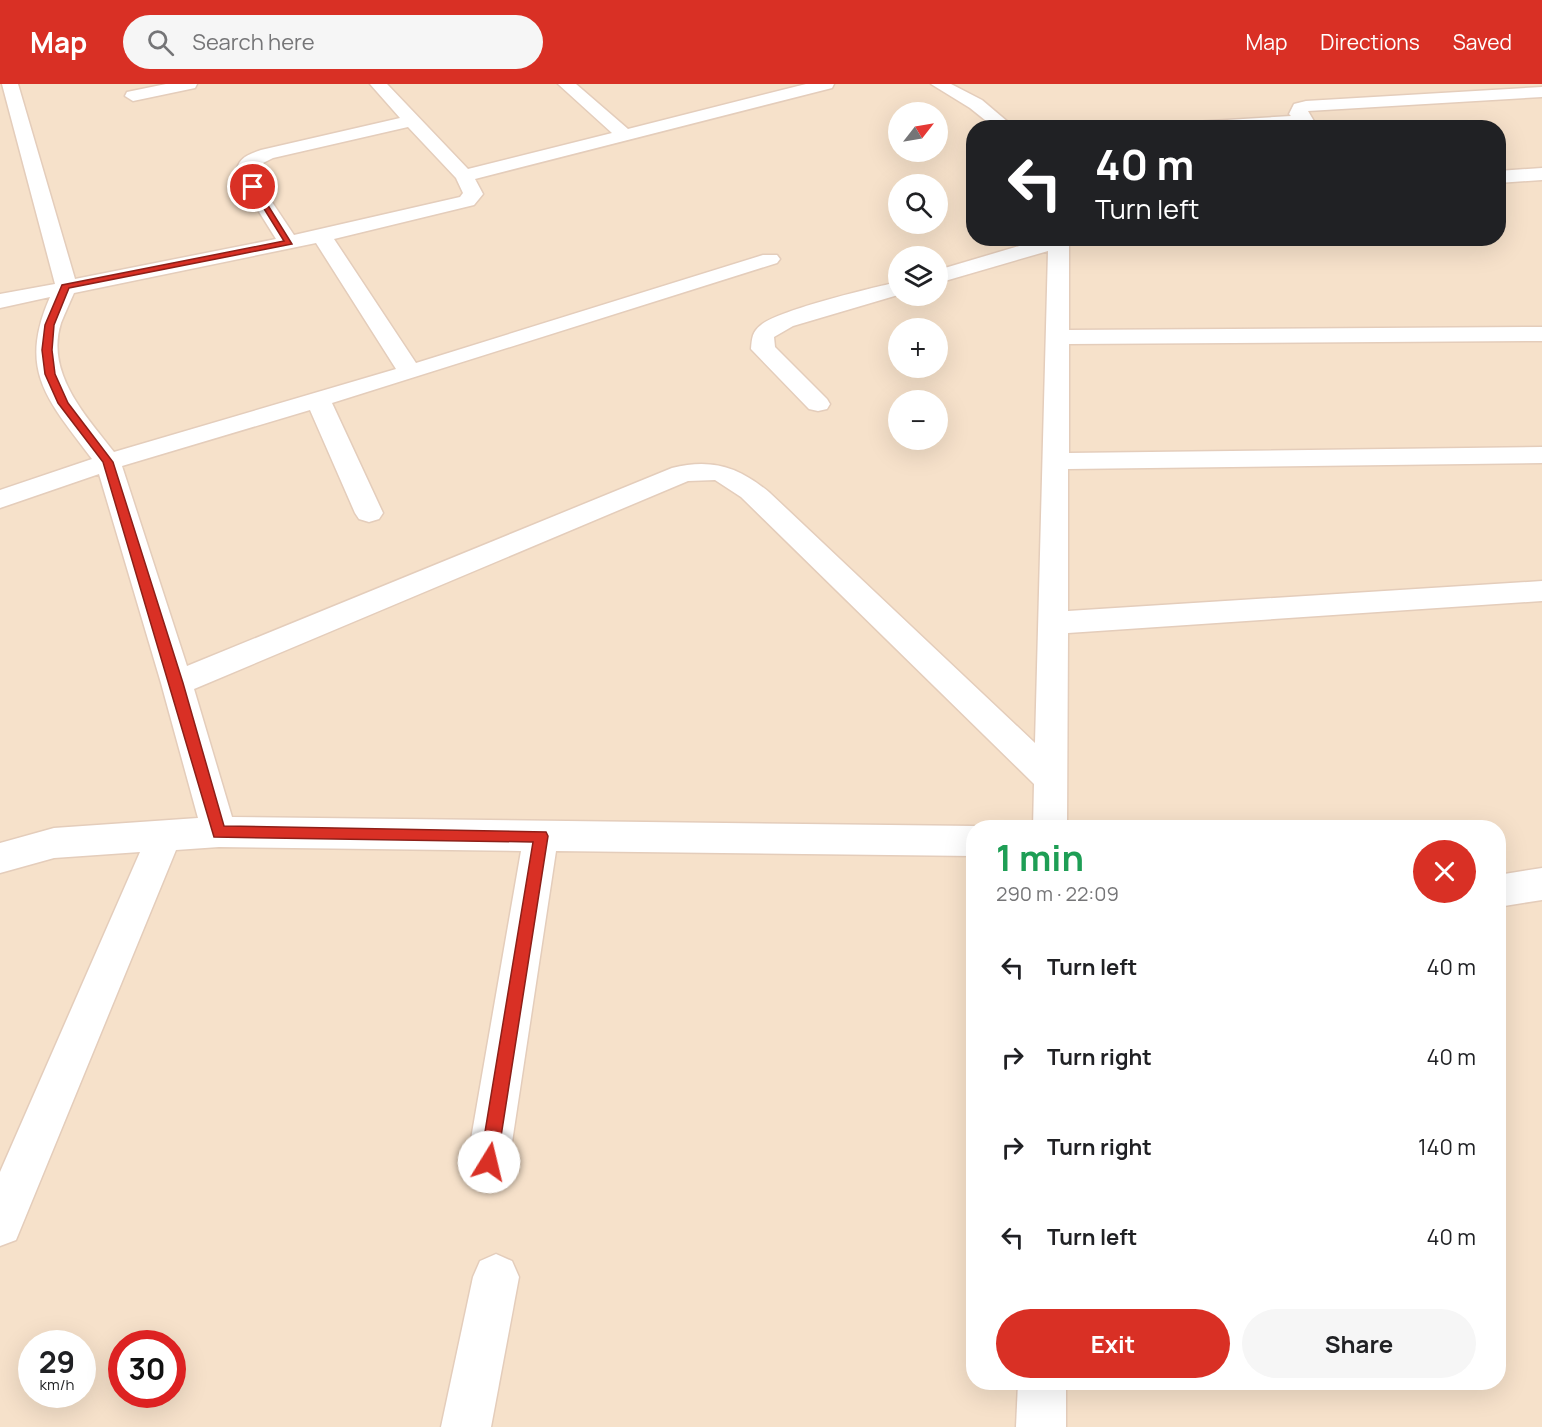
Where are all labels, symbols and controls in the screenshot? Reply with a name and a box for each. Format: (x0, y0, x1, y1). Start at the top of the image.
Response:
search box (123, 15, 543, 69)
text: Map (30, 23, 87, 61)
icon: search (144, 26, 177, 59)
text: Search here (192, 27, 315, 57)
text: Map (1246, 28, 1287, 56)
text: Directions (1320, 28, 1420, 56)
text: Saved (1453, 28, 1512, 56)
north arrow (888, 102, 948, 162)
map controls (888, 102, 948, 450)
text: 40 m (1095, 135, 1194, 193)
icon: left (996, 144, 1074, 222)
pin (227, 161, 278, 212)
icon: arrive (236, 170, 269, 203)
button: search (888, 174, 948, 234)
text: Turn left (1095, 190, 1199, 227)
button: layers (888, 246, 948, 306)
button: + (888, 318, 948, 378)
button: − (888, 390, 948, 450)
text: 1 min (996, 833, 1084, 882)
button: close (1413, 840, 1476, 903)
text: 290 m · 22:09 (996, 880, 1119, 907)
icon: left (996, 951, 1029, 984)
text: Turn left (1047, 952, 1137, 982)
text: 40 m (1427, 952, 1476, 982)
icon: right (996, 1041, 1029, 1074)
text: Turn right (1047, 1042, 1152, 1072)
text: 40 m (1427, 1042, 1476, 1072)
position arrow (457, 1130, 521, 1194)
icon: right (996, 1131, 1029, 1164)
text: Turn right (1047, 1132, 1152, 1162)
text: 140 m (1418, 1132, 1476, 1162)
icon: left (996, 1221, 1029, 1254)
text: Turn left (1047, 1222, 1137, 1252)
text: 40 m (1427, 1222, 1476, 1252)
button: Exit (996, 1309, 1230, 1378)
button: Share (1242, 1309, 1476, 1378)
speed limit sign: 30 (108, 1330, 186, 1408)
text: 29 (39, 1341, 75, 1382)
text: km/h (40, 1374, 74, 1395)

